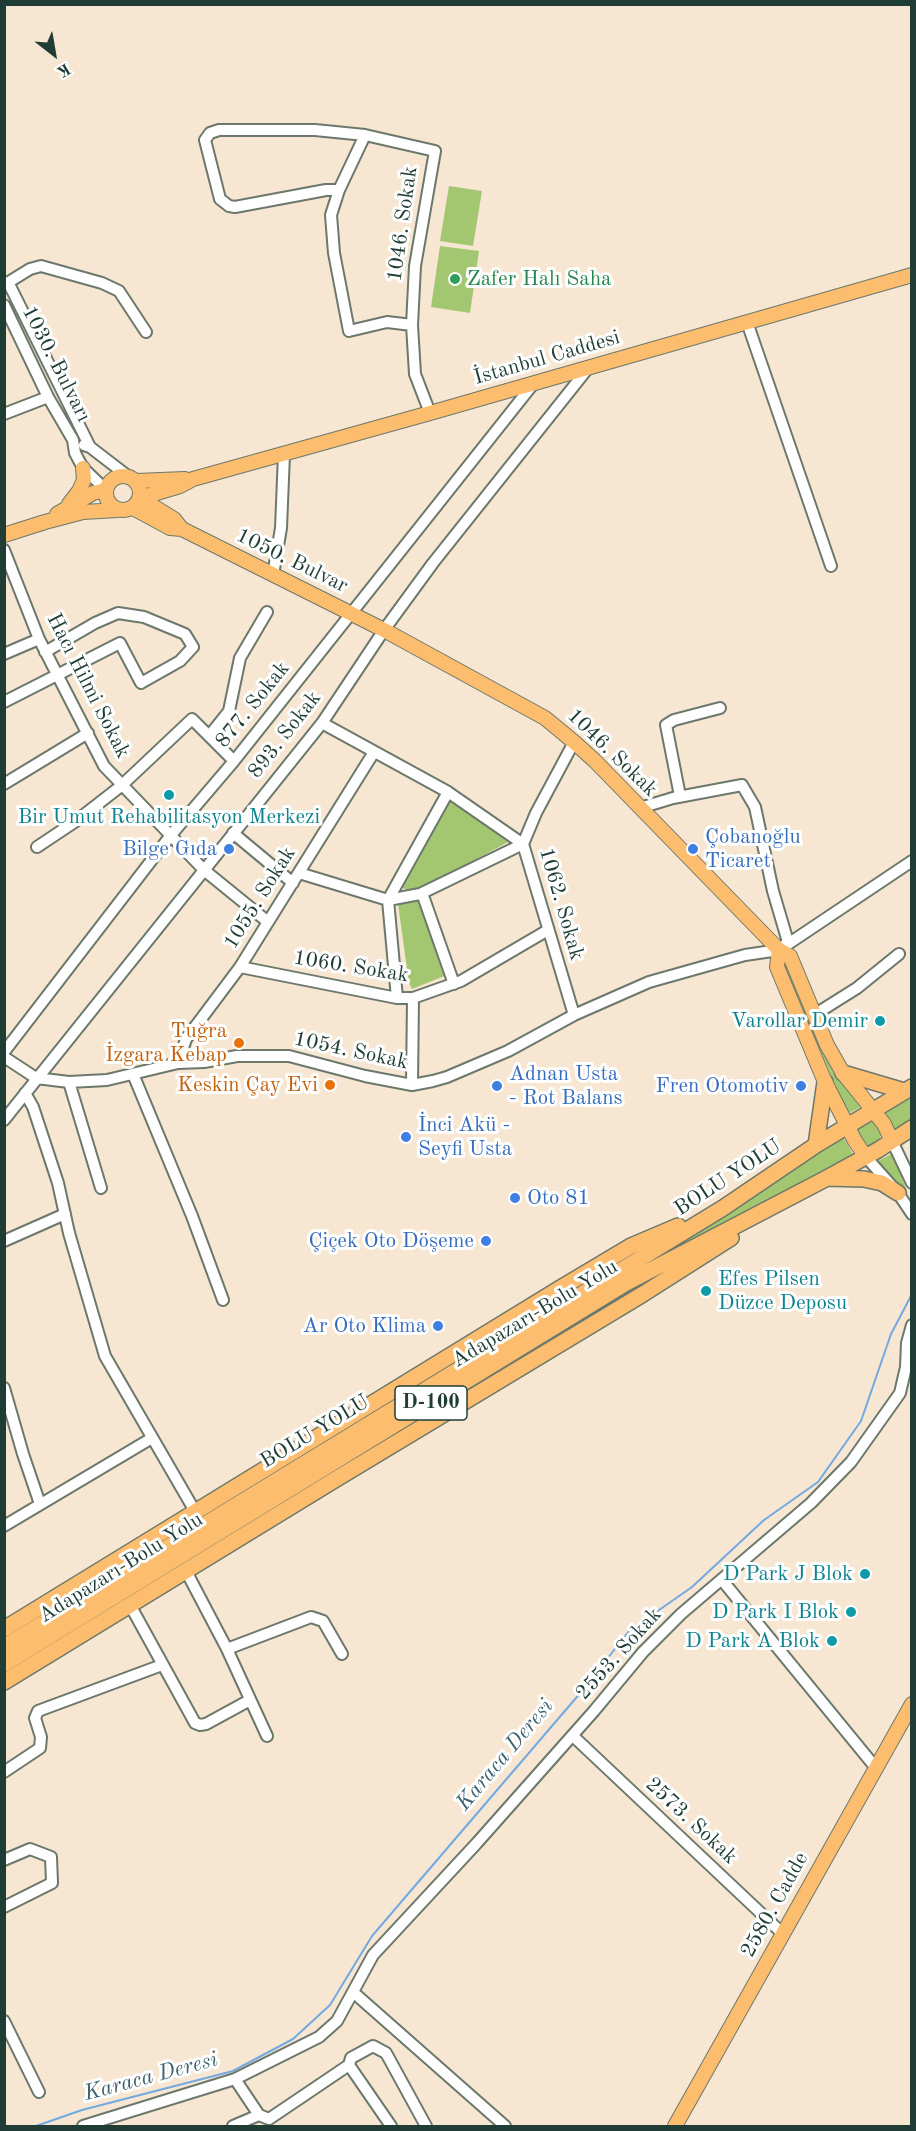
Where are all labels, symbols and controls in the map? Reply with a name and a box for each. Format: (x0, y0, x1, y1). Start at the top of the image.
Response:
north arrow (24, 24, 84, 84)
text: K (54, 59, 73, 79)
street label: 1046. Sokak (382, 165, 424, 283)
place label: Zafer Halı Saha (467, 266, 611, 292)
marker: Zafer Halı Saha (448, 272, 462, 286)
street label: 1030. Bulvarı (16, 302, 96, 426)
street label: İstanbul Caddesi (471, 325, 623, 391)
street label: 1050. Bulvar (232, 523, 352, 599)
street label: Hacı Hilmi Sokak (41, 609, 135, 763)
street label: 877. Sokak (210, 657, 296, 753)
street label: 893. Sokak (243, 686, 327, 784)
street label: 1046. Sokak (561, 704, 663, 802)
marker: Bir Umut Rehabilitasyon Merkezi (162, 788, 176, 802)
place label: Bir Umut Rehabilitasyon Merkezi (18, 804, 320, 830)
place label: Çobanoğlu Ticaret (705, 824, 801, 874)
place label: Bilge Gıda (122, 836, 217, 862)
street label: 1055. Sokak (219, 842, 301, 954)
marker: Bilge Gıda (222, 842, 236, 856)
marker: Çobanoğlu Ticaret (686, 842, 700, 856)
street label: 1062. Sokak (533, 845, 589, 963)
street label: 1060. Sokak (292, 945, 410, 989)
place label: Varollar Demir (731, 1008, 868, 1034)
marker: Varollar Demir (873, 1014, 887, 1028)
place label: Tuğra İzgara Kebap (105, 1018, 227, 1068)
street label: 1054. Sokak (292, 1027, 410, 1075)
marker: Tuğra İzgara Kebap (232, 1036, 246, 1050)
place label: Adnan Usta - Rot Balans (509, 1061, 623, 1111)
place label: Keskin Çay Evi (177, 1072, 318, 1098)
place label: Fren Otomotiv (656, 1073, 789, 1099)
marker: Keskin Çay Evi (323, 1078, 337, 1092)
marker: Adnan Usta - Rot Balans (490, 1079, 504, 1093)
marker: Fren Otomotiv (794, 1079, 808, 1093)
place label: İnci Akü - Seyfi Usta (418, 1112, 512, 1162)
marker: İnci Akü - Seyfi Usta (399, 1130, 413, 1144)
street label: BOLU YOLU (670, 1134, 786, 1222)
place label: Oto 81 (527, 1185, 590, 1211)
marker: Oto 81 (508, 1191, 522, 1205)
place label: Çiçek Oto Döşeme (308, 1228, 474, 1254)
marker: Çiçek Oto Döşeme (479, 1234, 493, 1248)
street label: Adapazarı-Bolu Yolu (447, 1255, 623, 1373)
place label: Efes Pilsen Düzce Deposu (718, 1266, 847, 1316)
marker: Efes Pilsen Düzce Deposu (699, 1284, 713, 1298)
place label: Ar Oto Klima (303, 1313, 426, 1339)
marker: Ar Oto Klima (431, 1319, 445, 1333)
road number: D-100 (395, 1386, 467, 1420)
street label: BOLU YOLU (256, 1390, 374, 1474)
street label: Adapazarı-Bolu Yolu (34, 1507, 208, 1629)
place label: D Park J Blok (723, 1561, 853, 1587)
marker: D Park J Blok (858, 1567, 872, 1581)
place label: D Park I Blok (712, 1599, 839, 1625)
street label: 2553. Sokak (571, 1602, 667, 1706)
marker: D Park I Blok (844, 1605, 858, 1619)
place label: D Park A Blok (685, 1628, 820, 1654)
marker: D Park A Blok (825, 1634, 839, 1648)
water label: Karaca Deresi (451, 1694, 559, 1816)
street label: 2573. Sokak (640, 1772, 742, 1870)
street label: 2580. Cadde (736, 1848, 814, 1962)
water label: Karaca Deresi (81, 2046, 221, 2108)

